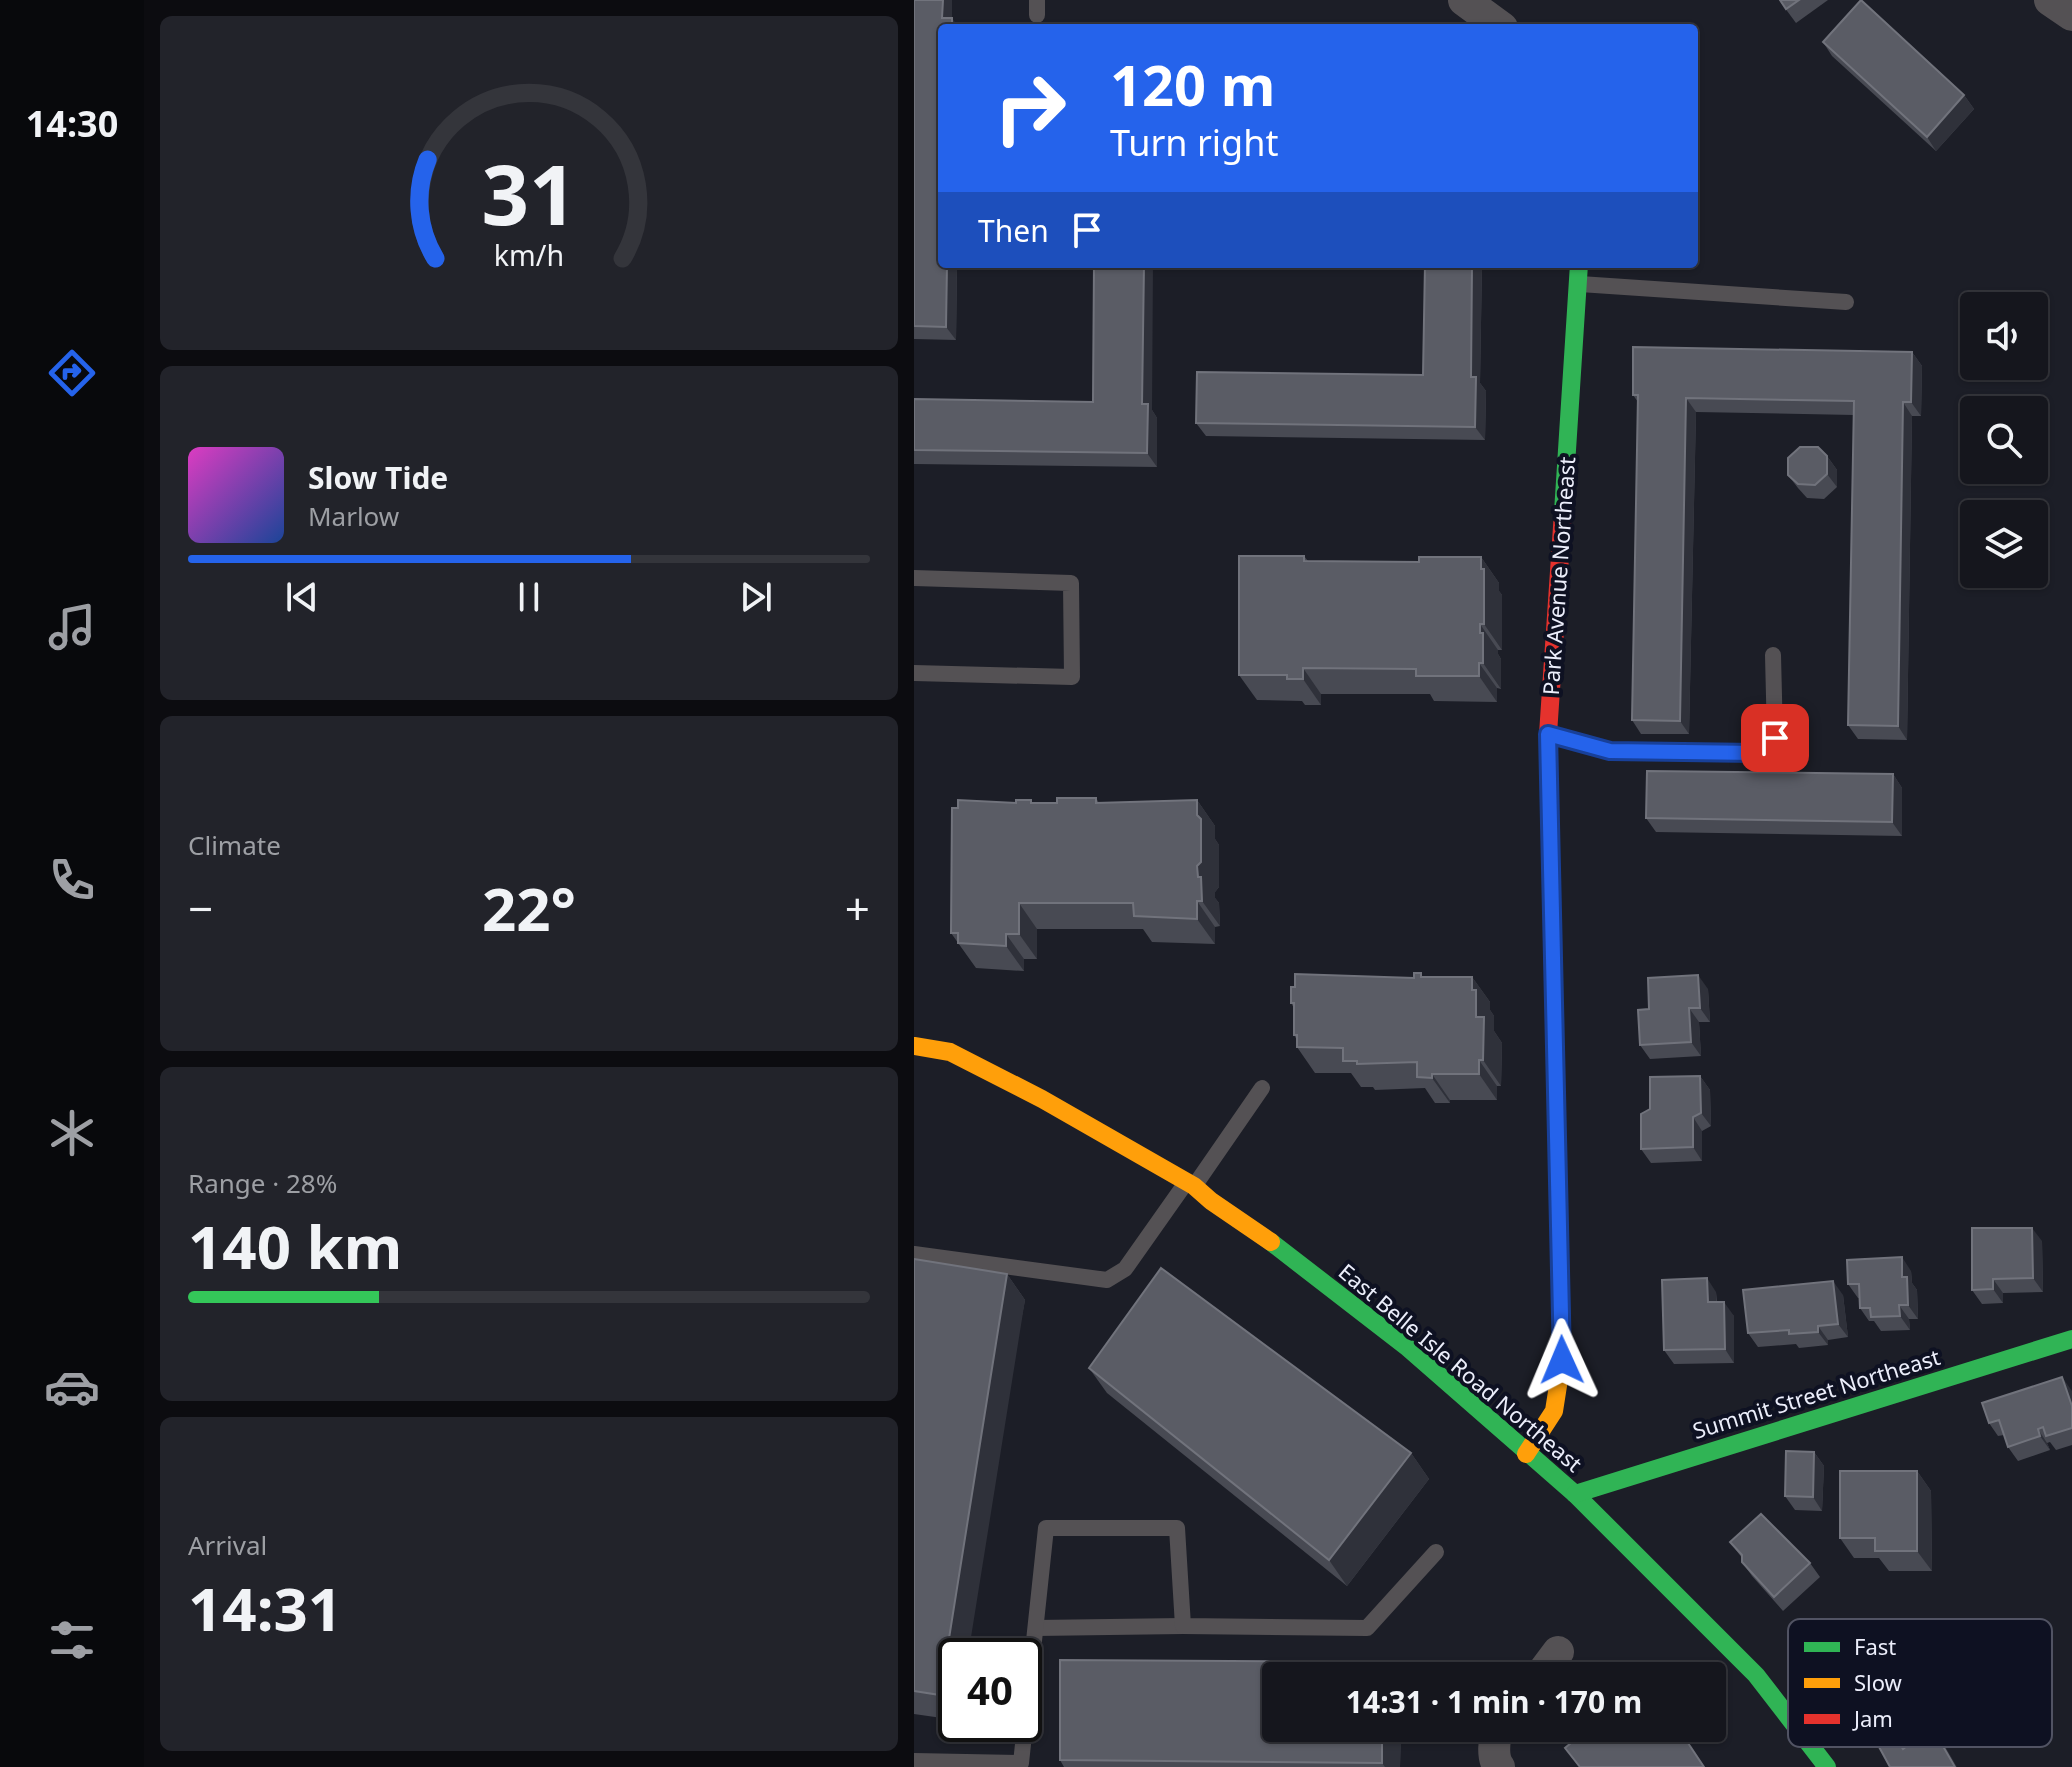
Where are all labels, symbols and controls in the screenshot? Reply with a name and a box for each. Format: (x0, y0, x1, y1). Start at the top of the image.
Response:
text: 120 m (1110, 46, 1275, 122)
icon: right (978, 56, 1082, 160)
text: 14:30 (26, 99, 118, 148)
text: Turn right (1110, 118, 1278, 167)
text: 31 (481, 136, 577, 249)
icon: arrive (1065, 208, 1109, 252)
text: Then (978, 210, 1049, 251)
text: km/h (494, 235, 564, 274)
map controls (1960, 292, 2048, 588)
button: sound (1960, 292, 2048, 380)
icon: directions (44, 345, 100, 401)
button: search (1960, 396, 2048, 484)
street label: Park Avenue Northeast (1535, 456, 1581, 696)
text: Slow Tide (308, 457, 448, 498)
text: Marlow (308, 498, 399, 534)
button: layers (1960, 500, 2048, 588)
icon: previous (280, 575, 324, 619)
icon: pause (507, 575, 551, 619)
icon: next (734, 575, 778, 619)
icon: music (44, 599, 100, 655)
pin (1741, 704, 1809, 772)
icon: arrive (1753, 716, 1797, 760)
text: Climate (188, 827, 281, 863)
icon: phone (44, 852, 100, 908)
text: 22° (482, 867, 576, 949)
text: − (188, 878, 213, 938)
text: + (845, 878, 870, 938)
icon: climate (44, 1105, 100, 1161)
text: Range · 28% (188, 1165, 337, 1201)
text: 140 km (188, 1205, 402, 1287)
street label: East Belle Isle Road Northeast (1333, 1256, 1589, 1478)
position arrow (1520, 1318, 1604, 1402)
street label: Summit Street Northeast (1689, 1341, 1943, 1445)
icon: car (44, 1359, 100, 1415)
text: Arrival (188, 1527, 267, 1563)
text: 14:31 (188, 1567, 342, 1649)
icon: filters (44, 1612, 100, 1668)
legend (1788, 1619, 2052, 1747)
text: Fast (1854, 1631, 1896, 1661)
speed limit sign: 40 (938, 1638, 1042, 1742)
text: Slow (1854, 1667, 1903, 1697)
text: 14:31 · 1 min · 170 m (1346, 1681, 1642, 1722)
text: Jam (1852, 1703, 1893, 1733)

